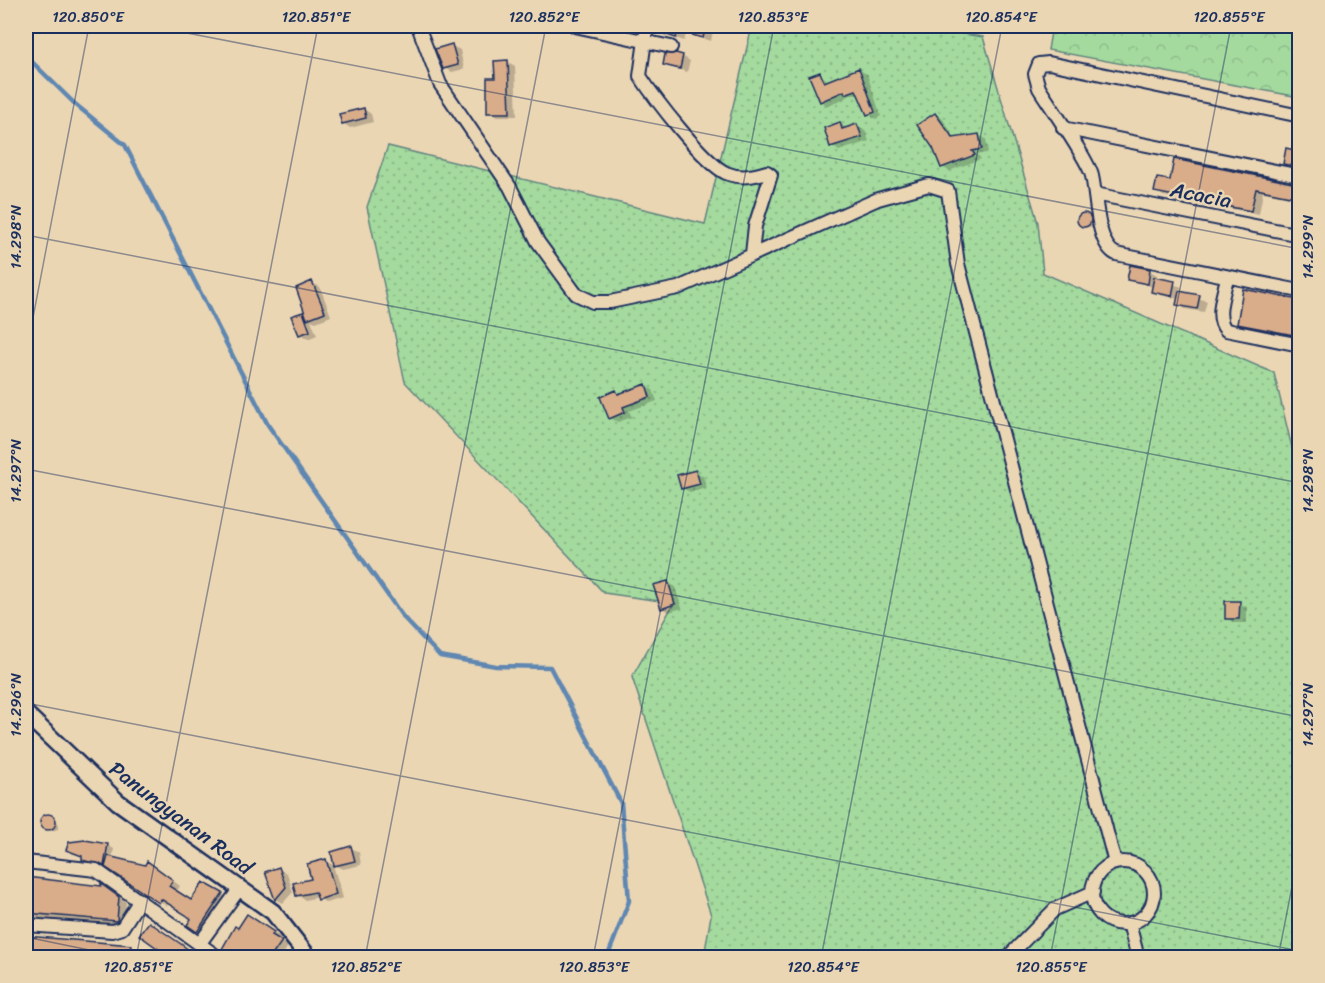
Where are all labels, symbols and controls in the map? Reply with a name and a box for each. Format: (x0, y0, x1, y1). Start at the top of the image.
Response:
text: 120.850°E (52, 4, 125, 30)
text: 120.851°E (282, 4, 352, 30)
text: 120.852°E (509, 4, 581, 30)
text: 120.853°E (738, 4, 810, 30)
text: 120.854°E (965, 4, 1038, 30)
text: 120.855°E (1193, 4, 1266, 30)
street label: Acacia (1166, 170, 1235, 220)
text: 14.298°N (3, 204, 29, 269)
text: 14.299°N (1295, 214, 1321, 279)
text: 14.297°N (3, 439, 29, 503)
text: 14.298°N (1295, 448, 1321, 513)
text: 14.296°N (3, 673, 29, 737)
text: 14.297°N (1295, 683, 1321, 747)
street label: Panungyanan Road (100, 751, 263, 886)
text: 120.851°E (104, 954, 174, 980)
text: 120.852°E (331, 954, 403, 980)
text: 120.853°E (559, 954, 631, 980)
text: 120.854°E (787, 954, 860, 980)
text: 120.855°E (1015, 954, 1088, 980)

